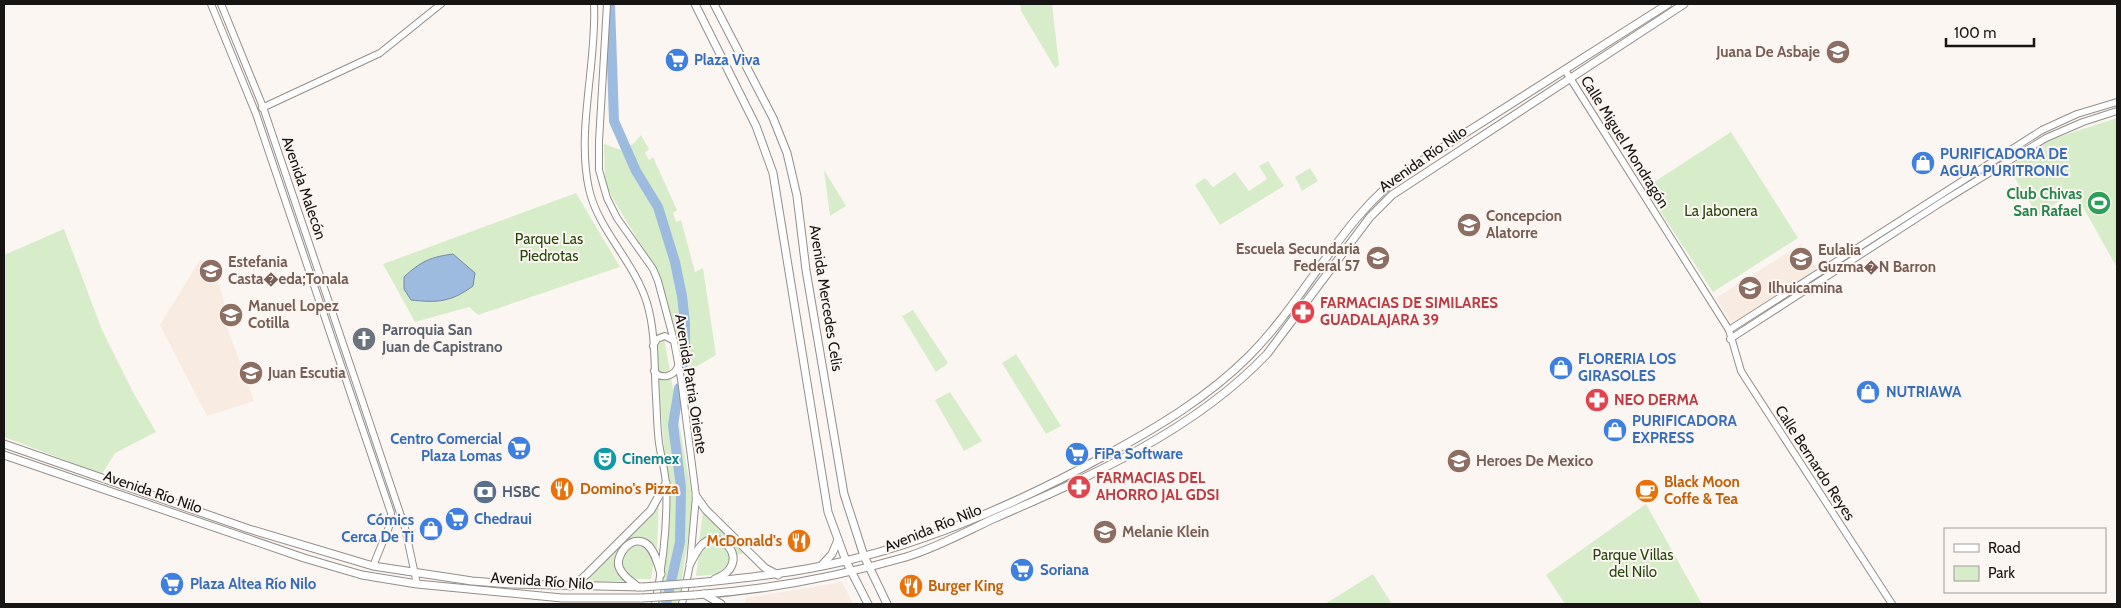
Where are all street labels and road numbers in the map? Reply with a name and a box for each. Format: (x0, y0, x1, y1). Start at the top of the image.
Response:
street label: Calle Miguel Mondragón (1577, 73, 1673, 211)
street label: Avenida Río Nilo (1376, 122, 1470, 196)
street label: Avenida Malecón (278, 134, 330, 242)
street label: Avenida Mercedes Celis (806, 224, 846, 372)
street label: Avenida Patria Oriente (671, 313, 711, 455)
street label: Calle Bernardo Reyes (1771, 402, 1859, 524)
street label: Avenida Río Nilo (101, 467, 205, 517)
street label: Avenida Río Nilo (882, 500, 984, 556)
street label: Avenida Río Nilo (490, 568, 594, 594)

